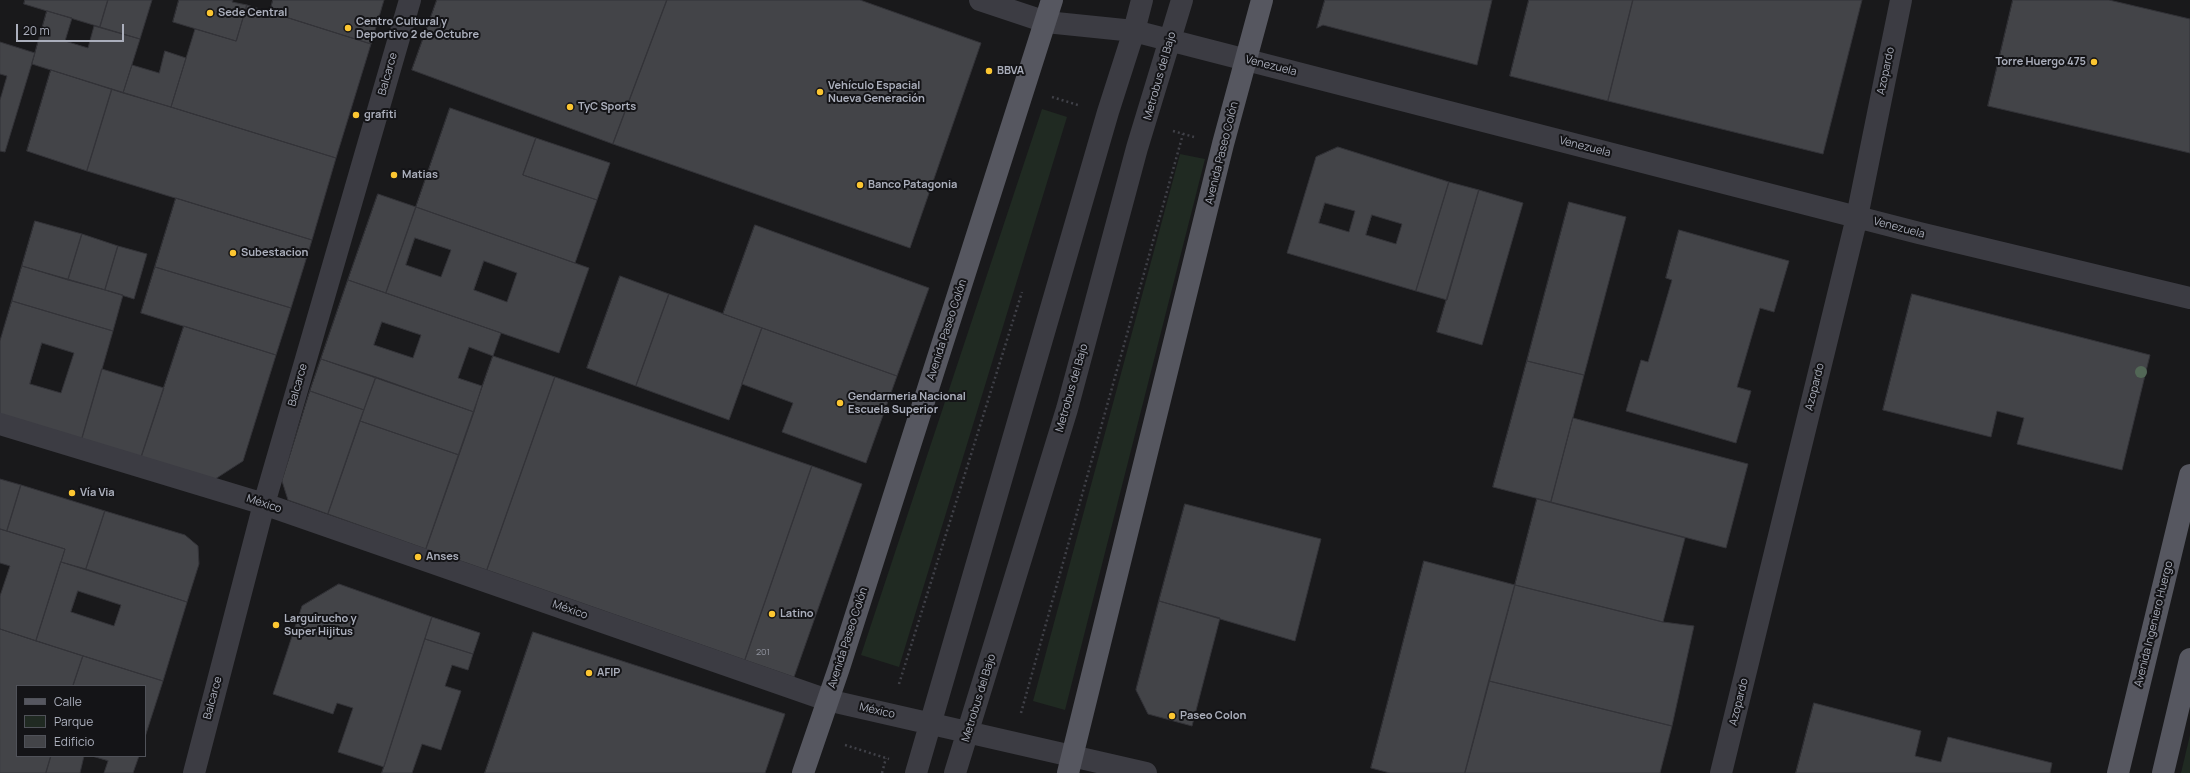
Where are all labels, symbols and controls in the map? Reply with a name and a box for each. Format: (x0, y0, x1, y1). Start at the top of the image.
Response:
place label: Sede Central (218, 6, 287, 20)
marker: Sede Central (205, 8, 215, 18)
place label: Centro Cultural y Deportivo 2 de Octubre (356, 15, 479, 41)
scale bar (18, 16, 126, 42)
text: 20 m (23, 22, 50, 39)
marker: Centro Cultural y Deportivo 2 de Octubre (343, 23, 353, 33)
street label: Metrobus del Bajo (1141, 30, 1179, 122)
street label: Azopardo (1875, 46, 1897, 96)
street label: Balcarce (376, 51, 400, 97)
street label: Venezuela (1244, 53, 1298, 79)
place label: Torre Huergo 475 (1996, 55, 2086, 69)
marker: Torre Huergo 475 (2089, 57, 2099, 67)
place label: BBVA (997, 64, 1024, 78)
marker: BBVA (984, 66, 994, 76)
place label: Vehículo Espacial Nueva Generación (828, 79, 925, 105)
marker: Vehículo Espacial Nueva Generación (815, 87, 825, 97)
place label: TyC Sports (578, 100, 636, 114)
street label: Avenida Paseo Colón (1203, 100, 1241, 206)
marker: TyC Sports (565, 102, 575, 112)
place label: grafiti (364, 108, 397, 122)
marker: grafiti (351, 110, 361, 120)
street label: Venezuela (1558, 134, 1612, 160)
place label: Matias (402, 168, 438, 182)
marker: Matias (389, 170, 399, 180)
place label: Banco Patagonia (868, 178, 957, 192)
marker: Banco Patagonia (855, 180, 865, 190)
street label: Venezuela (1872, 215, 1926, 241)
place label: Subestacion (241, 246, 308, 260)
marker: Subestacion (228, 248, 238, 258)
street label: Avenida Paseo Colón (924, 278, 970, 382)
street label: Metrobus del Bajo (1053, 342, 1091, 434)
street label: Balcarce (286, 362, 310, 408)
street label: Azopardo (1803, 362, 1827, 412)
place label: Gendarmeria Nacional Escuela Superior (848, 390, 966, 416)
marker: Gendarmeria Nacional Escuela Superior (835, 398, 845, 408)
place label: Vía Via (80, 486, 115, 500)
marker: Vía Via (67, 488, 77, 498)
street label: México (245, 492, 283, 516)
place label: Anses (426, 550, 459, 564)
marker: Anses (413, 552, 423, 562)
street label: Avenida Ingeniero Huergo (2132, 560, 2176, 688)
street label: Avenida Paseo Colón (825, 586, 871, 690)
street label: México (551, 598, 589, 622)
place label: Latino (780, 607, 814, 621)
marker: Latino (767, 609, 777, 619)
place label: Larguirucho y Super Hijitus (284, 612, 357, 638)
marker: Larguirucho y Super Hijitus (271, 620, 281, 630)
house number: 201 (756, 647, 770, 657)
street label: Metrobus del Bajo (959, 652, 999, 744)
place label: AFIP (597, 666, 620, 680)
marker: AFIP (584, 668, 594, 678)
street label: Balcarce (201, 675, 225, 721)
street label: Azopardo (1727, 677, 1751, 727)
legend (16, 685, 146, 757)
text: Calle (54, 693, 82, 710)
street label: México (858, 700, 896, 722)
place label: Paseo Colon (1180, 709, 1246, 723)
marker: Paseo Colon (1167, 711, 1177, 721)
text: Parque (54, 713, 93, 730)
text: Edificio (54, 733, 94, 750)

